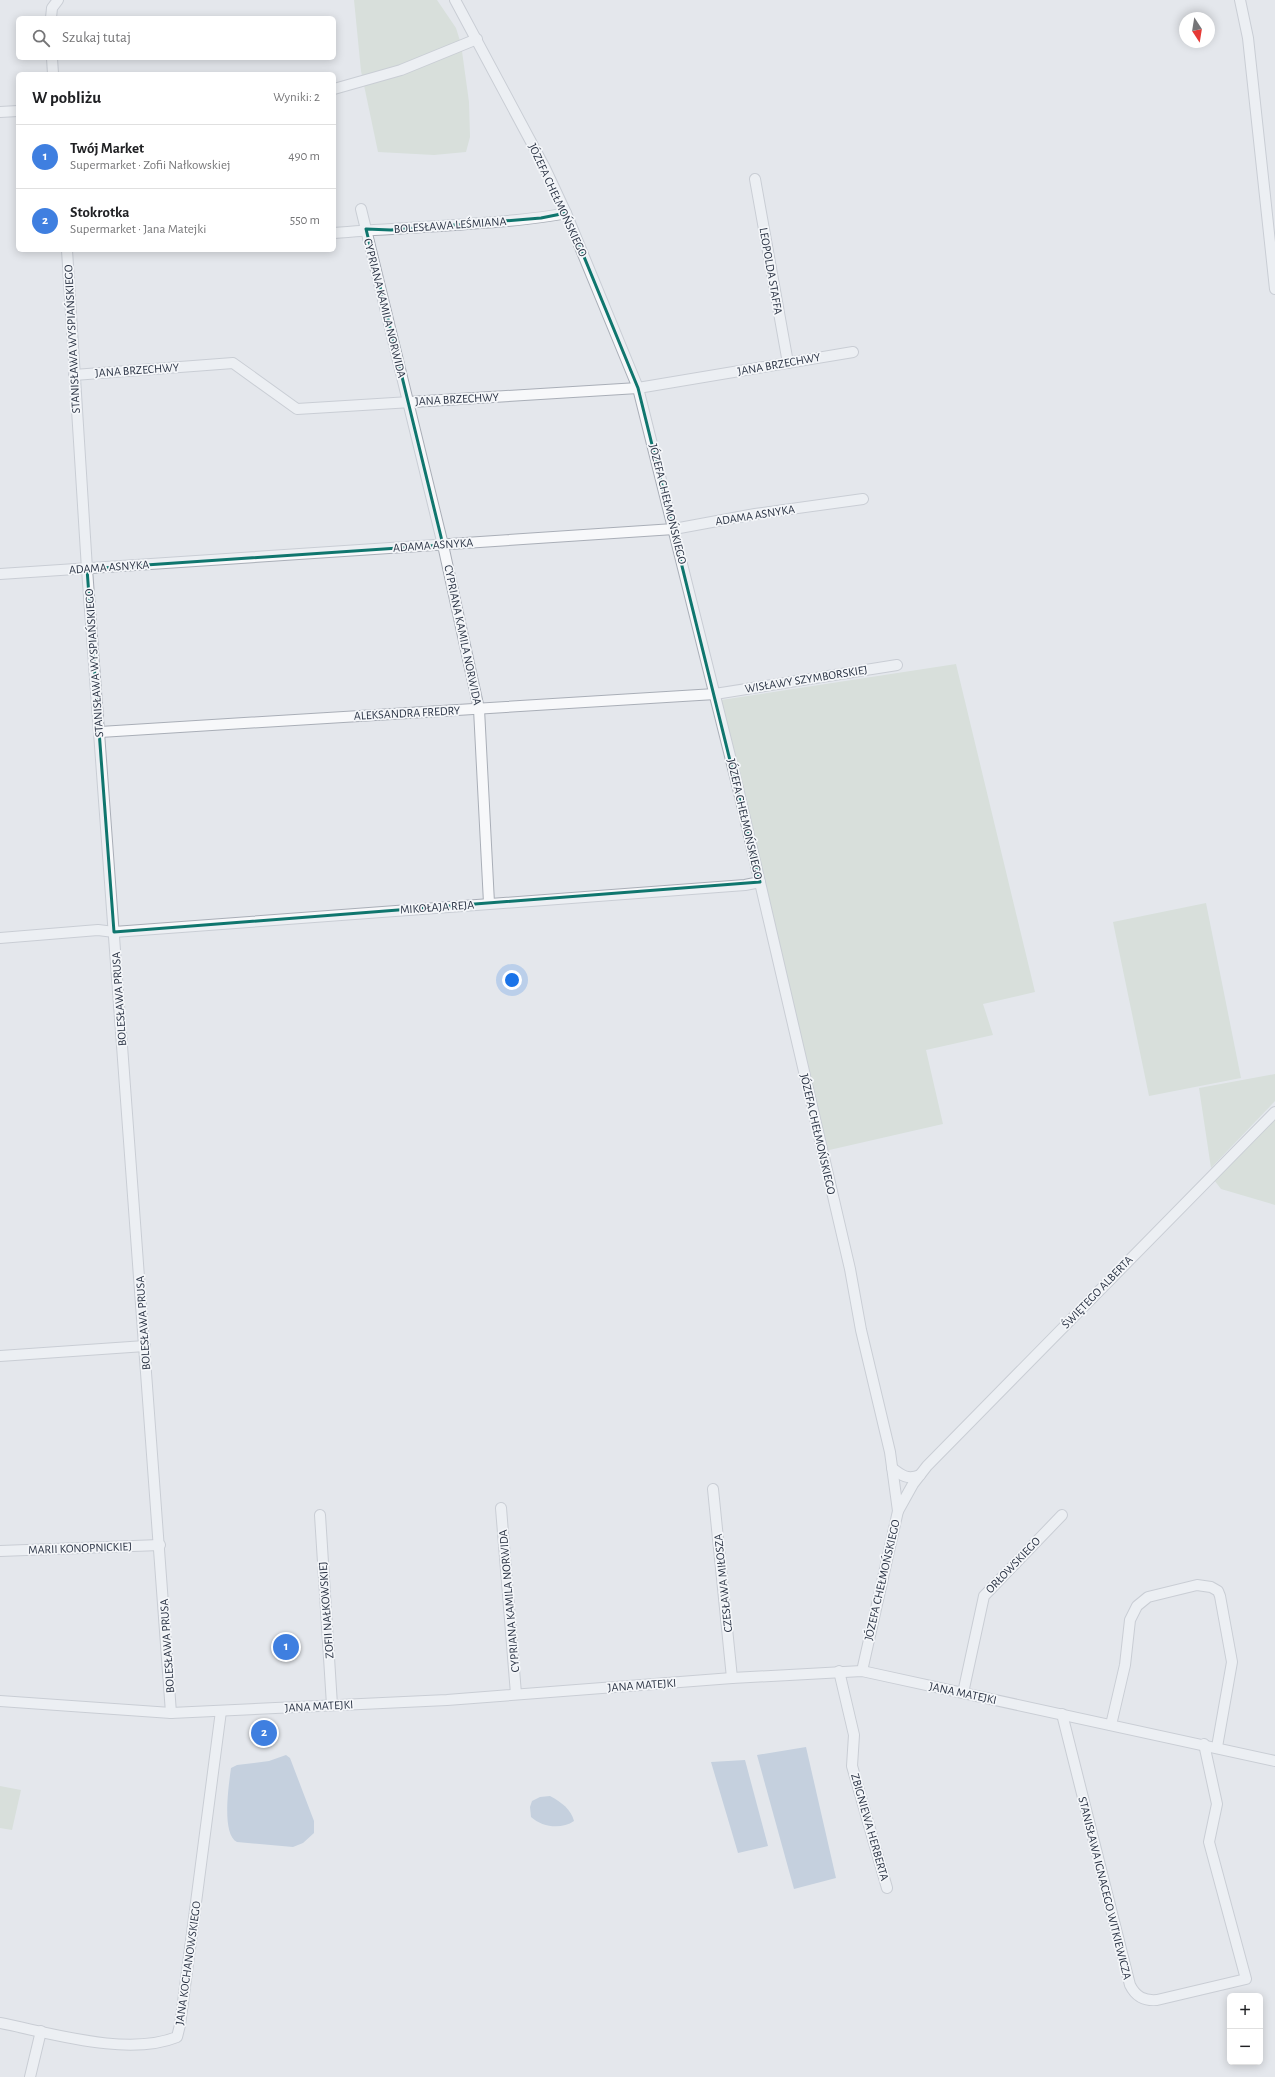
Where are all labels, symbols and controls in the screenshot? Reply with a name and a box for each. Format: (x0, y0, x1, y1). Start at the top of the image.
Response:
north arrow (1179, 12, 1215, 48)
search box (16, 16, 336, 60)
icon: search (30, 27, 52, 49)
text: Szukaj tutaj (62, 30, 131, 45)
text: W pobliżu (32, 89, 101, 106)
text: Wyniki: 2 (273, 91, 320, 104)
text: Twój Market (70, 141, 144, 156)
street label: JÓZEFA CHEŁMOŃSKIEGO (526, 141, 591, 259)
text: 1 (43, 150, 47, 163)
text: 490 m (288, 150, 320, 163)
text: Supermarket · Zofii Nałkowskiej (70, 159, 230, 172)
text: Stokrotka (70, 205, 129, 220)
street label: BOLESŁAWA LEŚMIANA (393, 213, 507, 235)
text: 2 (42, 214, 48, 227)
text: 550 m (290, 214, 320, 227)
text: Supermarket · Jana Matejki (70, 223, 206, 236)
street label: LEOPOLDA STAFFA (757, 227, 785, 316)
street label: CYPRIANA KAMILA NORWIDA (362, 237, 408, 379)
street label: STANISŁAWA WYSPIAŃSKIEGO (61, 264, 82, 414)
street label: JANA BRZECHWY (737, 351, 822, 377)
street label: JANA BRZECHWY (95, 361, 180, 379)
street label: JANA BRZECHWY (415, 391, 500, 407)
street label: JÓZEFA CHEŁMOŃSKIEGO (647, 442, 690, 566)
street label: ADAMA ASNYKA (714, 503, 796, 527)
street label: ADAMA ASNYKA (392, 536, 474, 554)
street label: ADAMA ASNYKA (68, 558, 150, 576)
street label: CYPRIANA KAMILA NORWIDA (442, 564, 484, 706)
street label: STANISŁAWA WYSPIAŃSKIEGO (82, 588, 105, 738)
street label: WISŁAWY SZYMBORSKIEJ (744, 663, 868, 695)
street label: ALEKSANDRA FREDRY (354, 704, 461, 722)
street label: JÓZEFA CHEŁMOŃSKIEGO (725, 757, 766, 881)
street label: MIKOŁAJA REJA (399, 898, 475, 916)
street label: BOLESŁAWA PRUSA (110, 951, 128, 1047)
your location (502, 970, 522, 990)
street label: JÓZEFA CHEŁMOŃSKIEGO (798, 1072, 839, 1196)
street label: ŚWIĘTEGO ALBERTA (1058, 1252, 1135, 1331)
street label: BOLESŁAWA PRUSA (134, 1275, 152, 1371)
street label: JÓZEFA CHEŁMOŃSKIEGO (861, 1518, 902, 1642)
street label: CYPRIANA KAMILA NORWIDA (497, 1529, 521, 1673)
street label: CZESŁAWA MIŁOSZA (712, 1533, 734, 1633)
street label: ORŁOWSKIEGO (983, 1534, 1043, 1595)
street label: MARII KONOPNICKIEJ (28, 1540, 132, 1556)
street label: ZOFII NAŁKOWSKIEJ (317, 1561, 335, 1659)
street label: BOLESŁAWA PRUSA (158, 1598, 176, 1694)
pin: 1 (273, 1632, 299, 1662)
street label: JANA MATEJKI (607, 1677, 677, 1693)
street label: JANA MATEJKI (928, 1680, 998, 1706)
street label: JANA MATEJKI (284, 1698, 354, 1714)
pin: 2 (251, 1718, 277, 1748)
street label: ZBIGNIEWA HERBERTA (849, 1772, 891, 1882)
street label: STANISŁAWA IGNACEGO WITKIEWICZA (1076, 1795, 1134, 1981)
street label: JANA KOCHANOWSKIEGO (173, 1900, 203, 2026)
map controls (1227, 1993, 1263, 2065)
button: + (1227, 1993, 1263, 2029)
button: − (1227, 2029, 1263, 2065)

